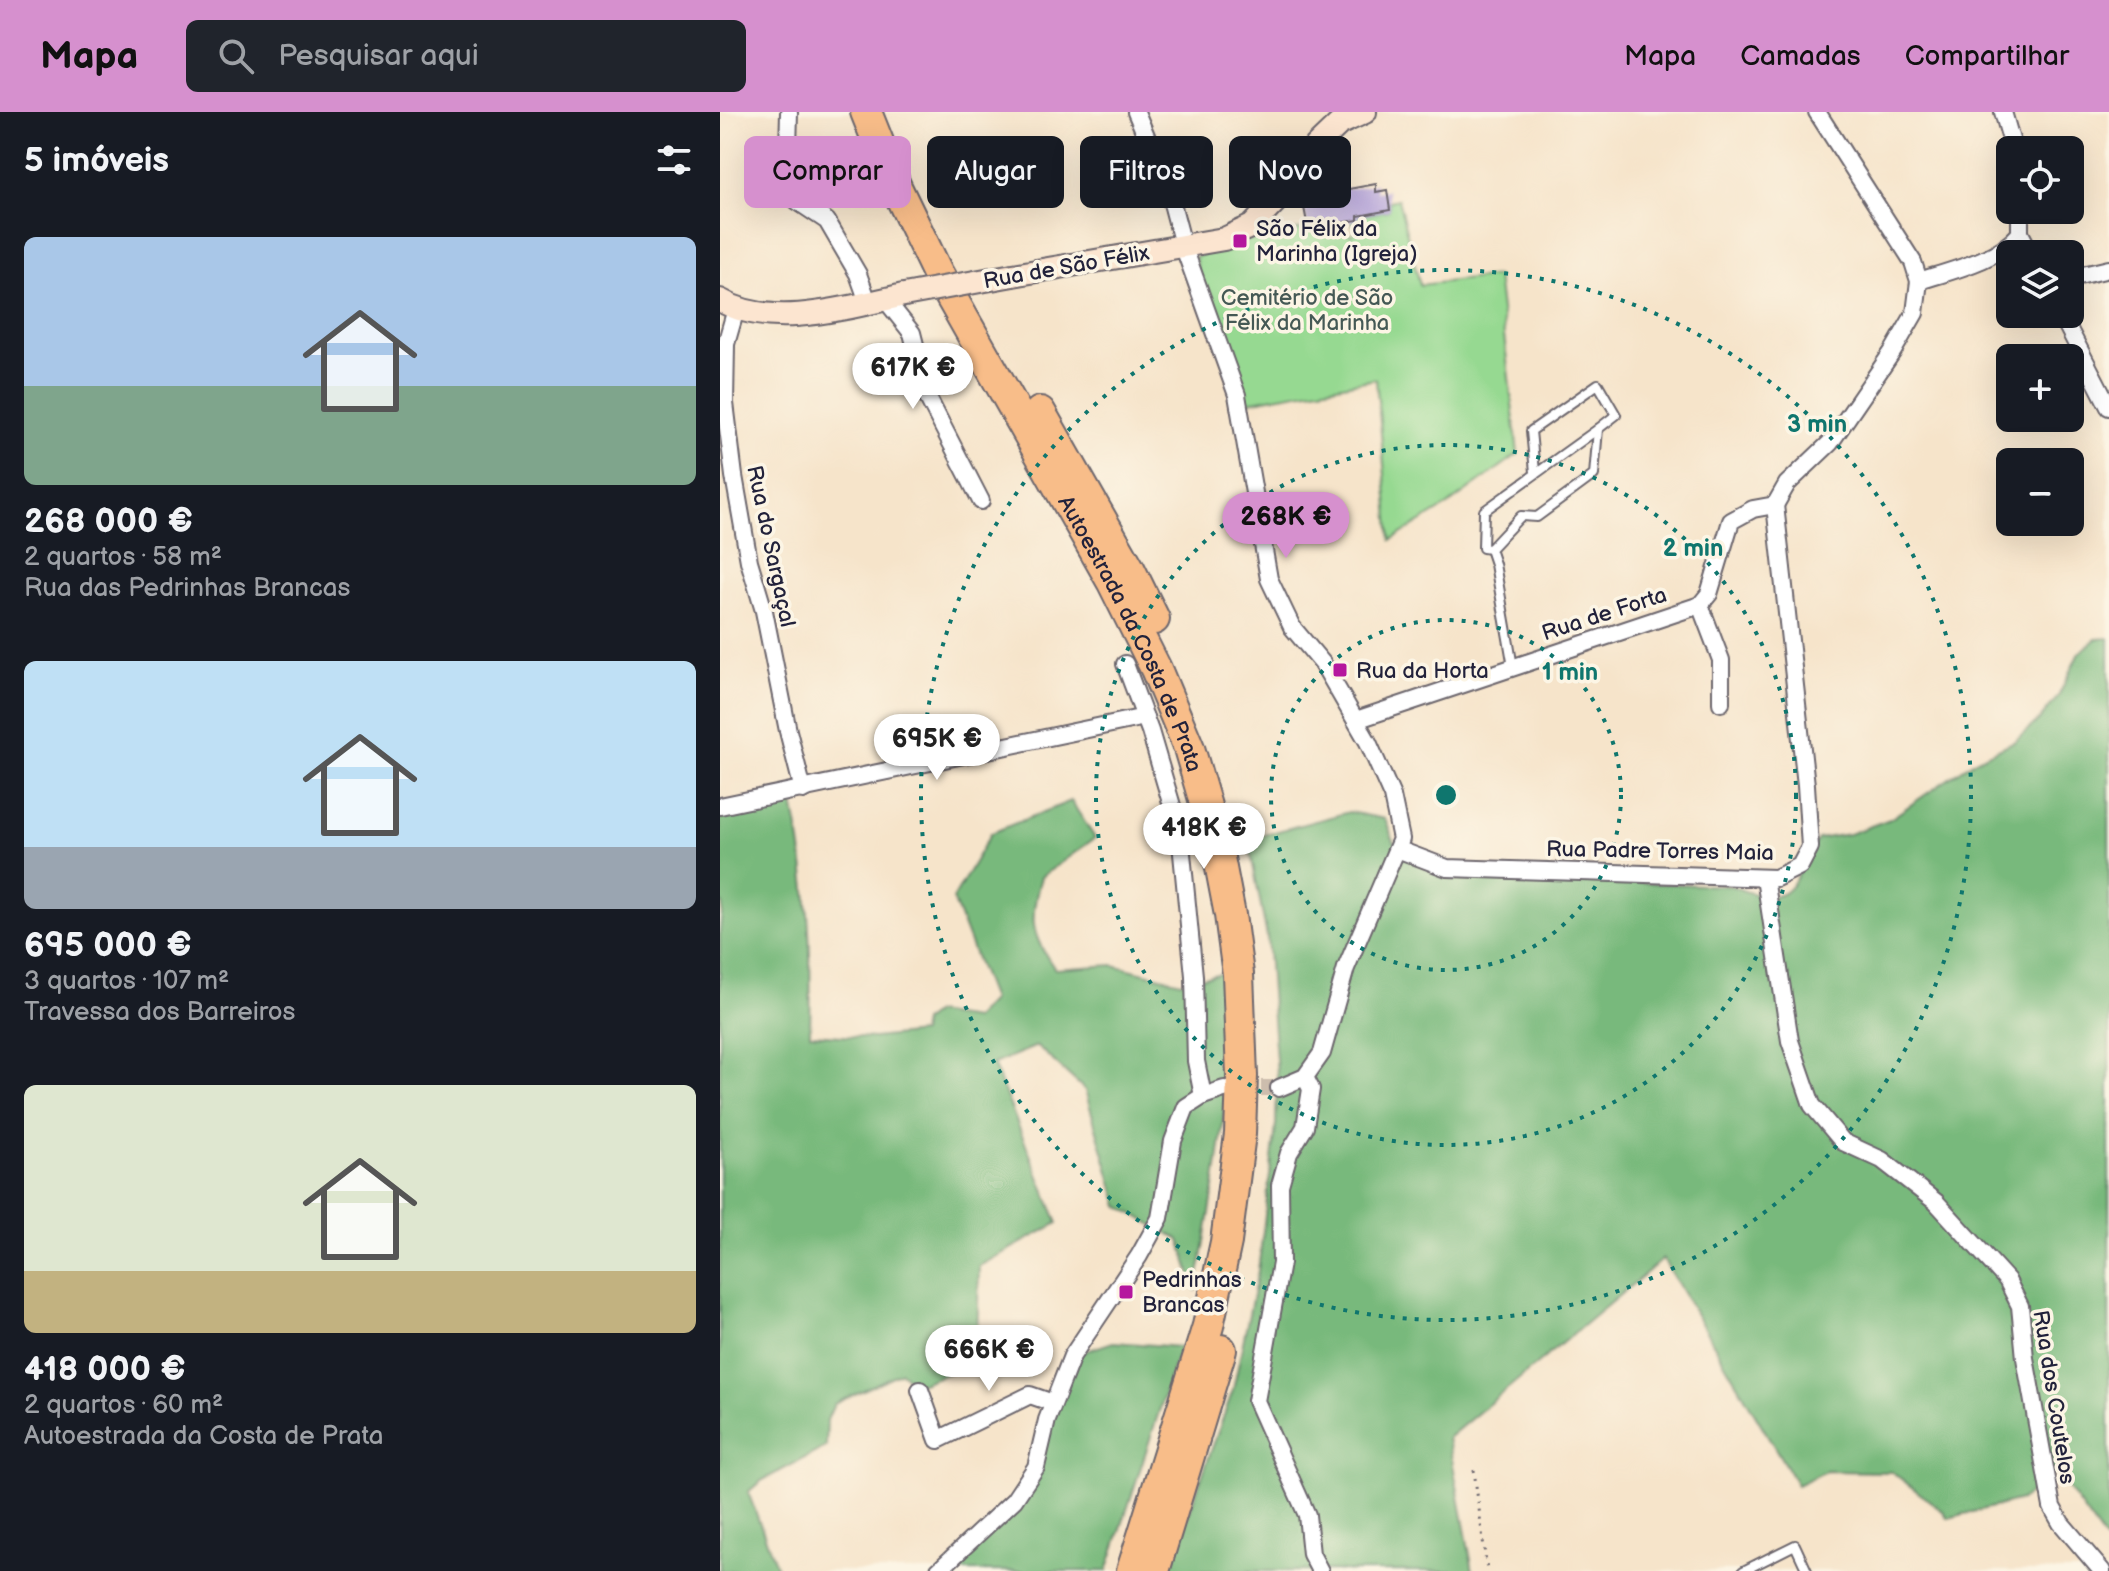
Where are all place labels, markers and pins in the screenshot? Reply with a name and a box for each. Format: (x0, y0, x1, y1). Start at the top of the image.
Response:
place label: São Félix da Marinha (Igreja) (1256, 216, 1417, 268)
marker: São Félix da Marinha (Igreja) (1231, 232, 1249, 250)
pin: 617K € (848, 343, 978, 411)
pin: 268K € (1221, 492, 1351, 560)
place label: Rua da Horta (1356, 658, 1489, 685)
marker: Rua da Horta (1331, 661, 1349, 679)
pin: 695K € (872, 714, 1002, 782)
centre of rings (1432, 781, 1460, 809)
pin: 418K € (1139, 803, 1269, 871)
place label: Pedrinhas Brancas (1142, 1267, 1242, 1319)
marker: Pedrinhas Brancas (1117, 1283, 1135, 1301)
pin: 666K € (924, 1325, 1054, 1393)

